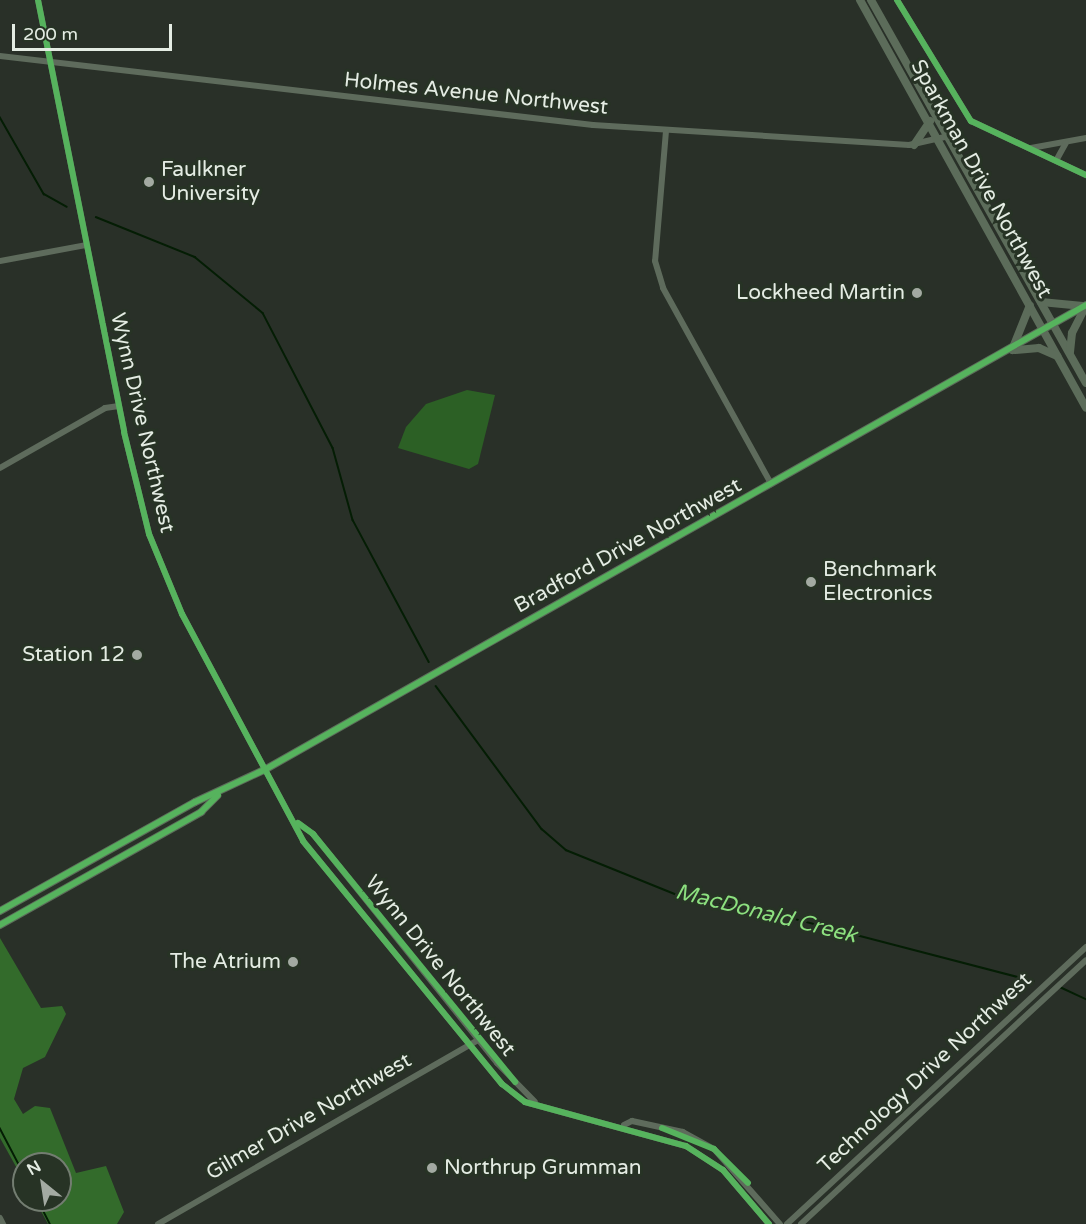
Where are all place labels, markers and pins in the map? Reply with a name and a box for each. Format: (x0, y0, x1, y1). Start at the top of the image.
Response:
place label: Faulkner University (161, 157, 260, 207)
marker: Faulkner University (142, 175, 156, 189)
place label: Lockheed Martin (736, 280, 905, 306)
marker: Lockheed Martin (910, 286, 924, 300)
place label: Benchmark Electronics (823, 557, 937, 607)
marker: Benchmark Electronics (804, 575, 818, 589)
place label: Station 12 (22, 642, 125, 668)
marker: Station 12 (130, 648, 144, 662)
place label: The Atrium (170, 949, 281, 975)
marker: The Atrium (286, 955, 300, 969)
place label: Northrup Grumman (444, 1155, 642, 1181)
marker: Northrup Grumman (425, 1161, 439, 1175)

